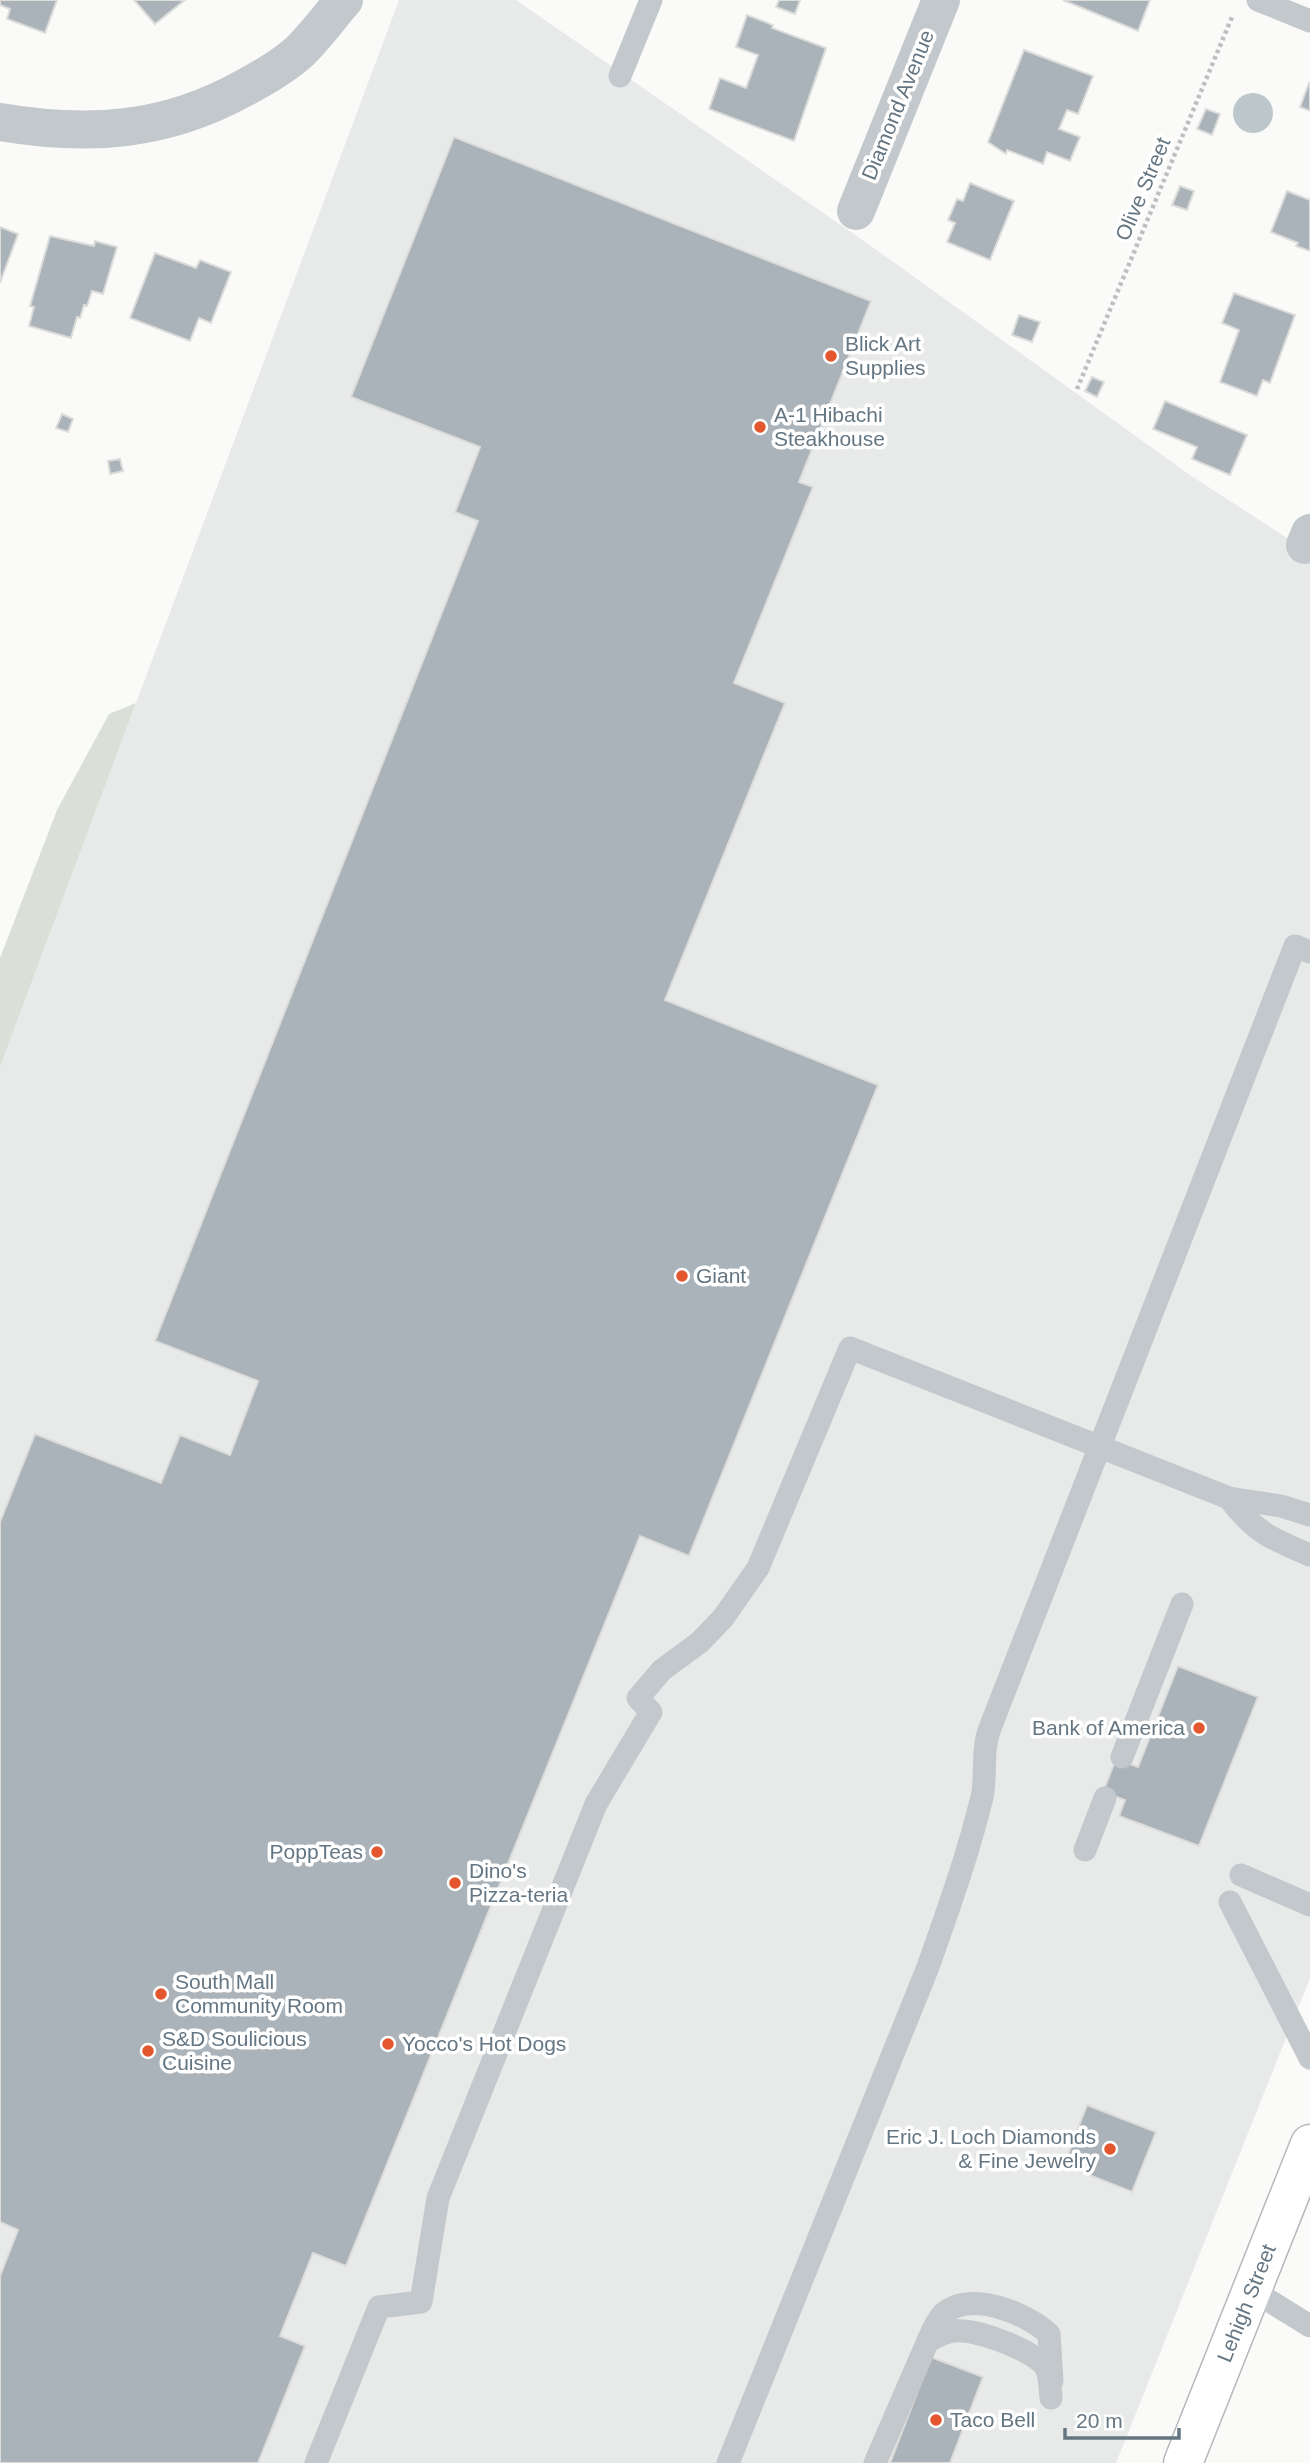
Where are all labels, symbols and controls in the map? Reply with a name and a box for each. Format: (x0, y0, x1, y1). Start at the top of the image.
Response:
street label: Diamond Avenue (857, 27, 938, 183)
street label: Olive Street (1111, 134, 1175, 244)
place label: Blick Art Supplies (845, 332, 926, 379)
marker: Blick Art Supplies (823, 348, 839, 364)
place label: A-1 Hibachi Steakhouse (774, 403, 885, 450)
marker: A-1 Hibachi Steakhouse (752, 419, 768, 435)
place label: Giant (696, 1264, 746, 1287)
marker: Giant (674, 1268, 690, 1284)
place label: Bank of America (1032, 1716, 1185, 1739)
marker: Bank of America (1191, 1720, 1207, 1736)
place label: PoppTeas (270, 1840, 363, 1863)
marker: PoppTeas (369, 1844, 385, 1860)
place label: Dino's Pizza-teria (469, 1859, 569, 1906)
marker: Dino's Pizza-teria (447, 1875, 463, 1891)
place label: South Mall Community Room (175, 1970, 343, 2017)
marker: South Mall Community Room (153, 1986, 169, 2002)
place label: S&D Soulicious Cuisine (162, 2027, 307, 2074)
place label: Yocco's Hot Dogs (402, 2032, 566, 2055)
marker: Yocco's Hot Dogs (380, 2036, 396, 2052)
marker: S&D Soulicious Cuisine (140, 2043, 156, 2059)
place label: Eric J. Loch Diamonds & Fine Jewelry (886, 2125, 1096, 2172)
marker: Eric J. Loch Diamonds & Fine Jewelry (1102, 2141, 1118, 2157)
street label: Lehigh Street (1212, 2241, 1280, 2365)
scale bar (1065, 2396, 1179, 2440)
place label: Taco Bell (950, 2408, 1035, 2431)
text: 20 m (1076, 2409, 1123, 2432)
marker: Taco Bell (928, 2412, 944, 2428)

